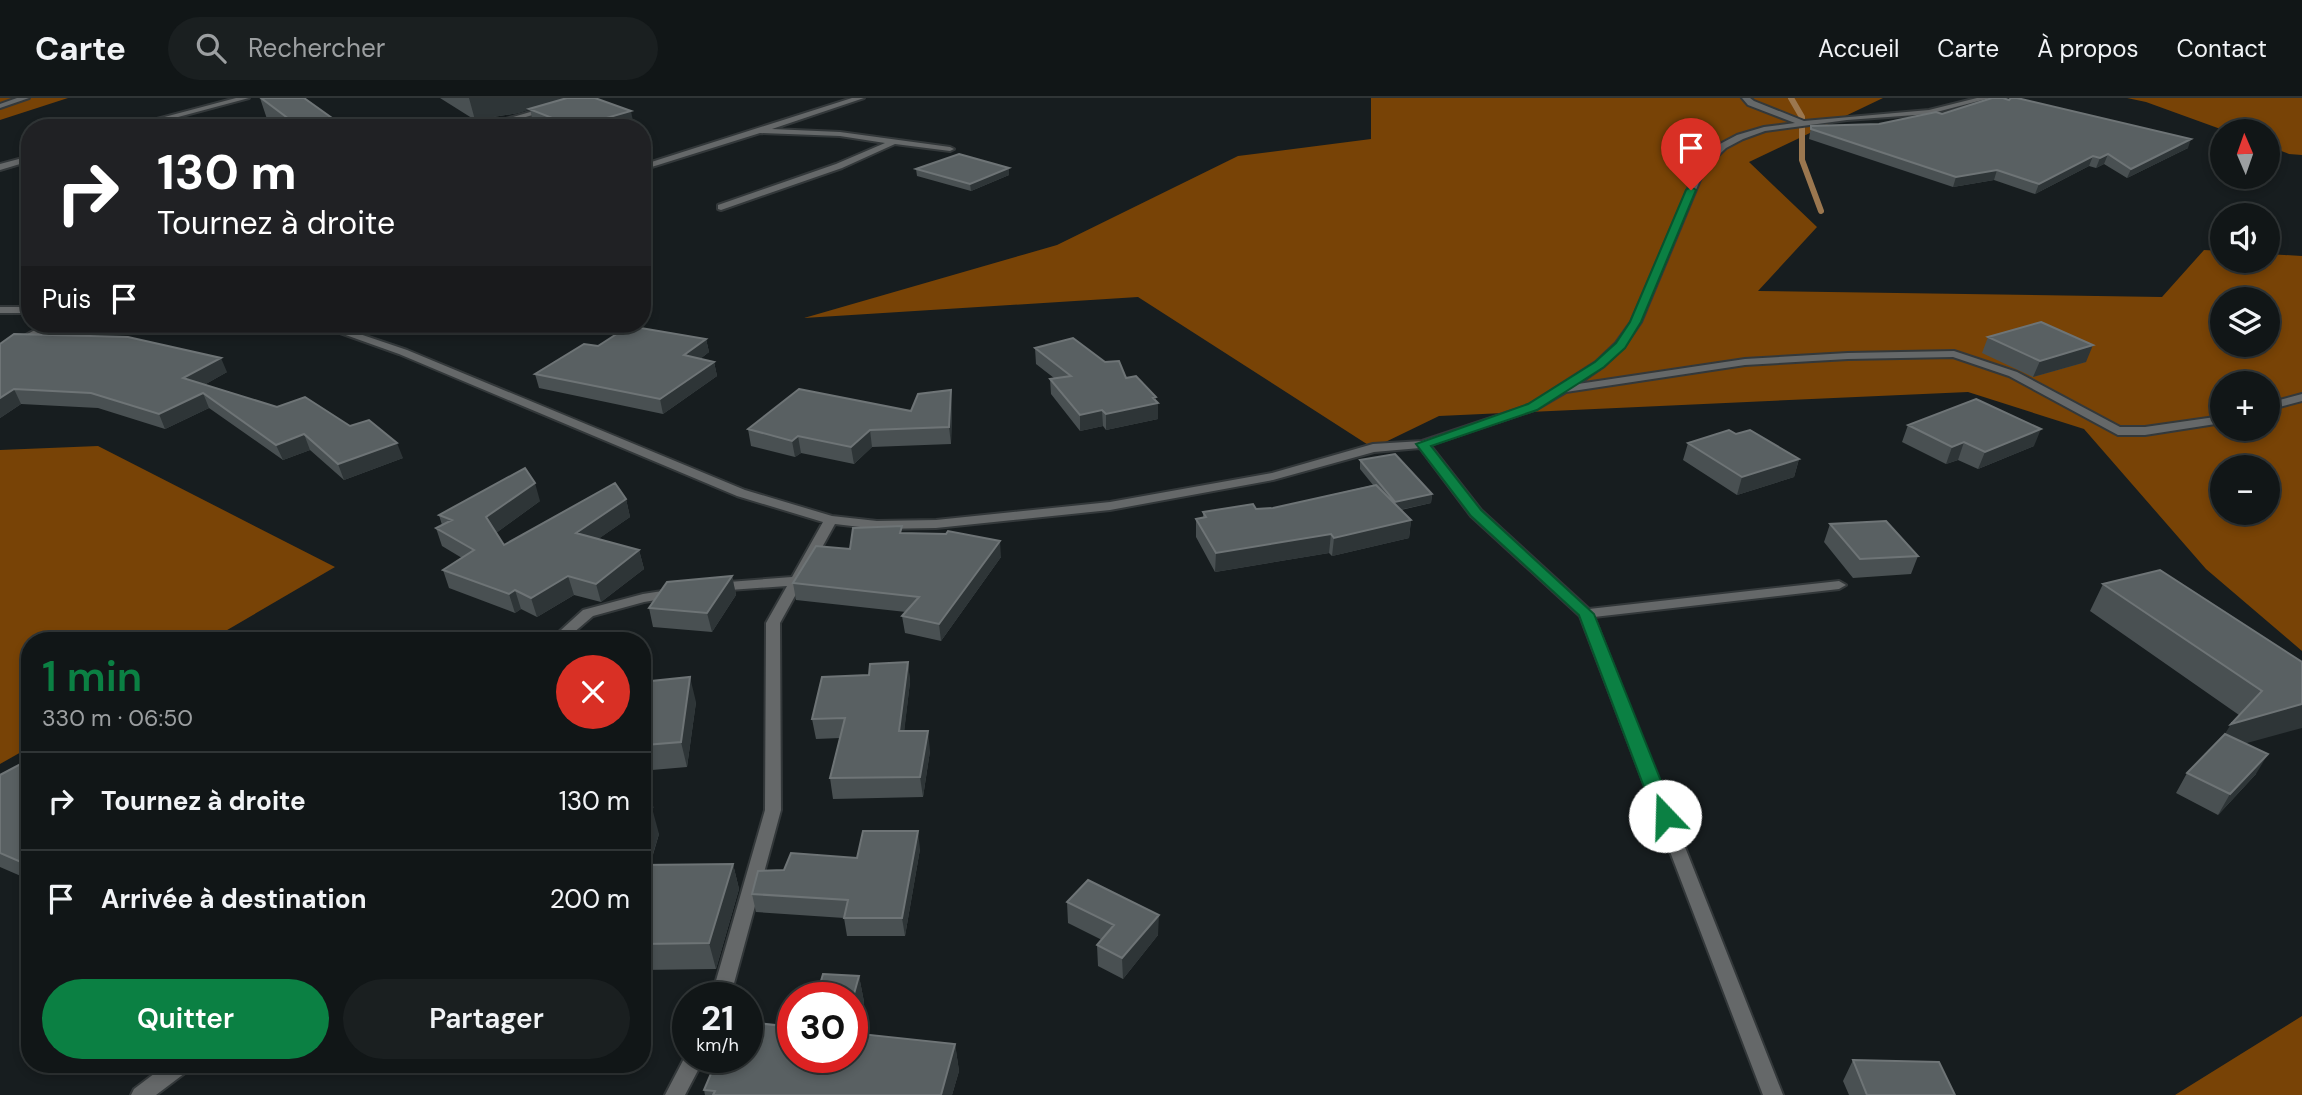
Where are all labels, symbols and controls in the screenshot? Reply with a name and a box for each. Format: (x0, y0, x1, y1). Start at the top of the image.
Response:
search box (168, 17, 658, 80)
text: Carte (35, 27, 126, 70)
icon: search (192, 29, 230, 67)
text: Rechercher (248, 31, 385, 65)
text: Accueil (1818, 33, 1899, 64)
text: Carte (1937, 33, 1999, 64)
text: À propos (2037, 33, 2139, 64)
text: Contact (2177, 33, 2267, 64)
pin (1661, 118, 1721, 190)
north arrow (2210, 119, 2280, 189)
map controls (2210, 119, 2280, 525)
icon: arrive (1672, 129, 1710, 167)
text: 130 m (157, 140, 297, 204)
icon: right (42, 147, 133, 238)
text: Tournez à droite (157, 202, 395, 244)
button: sound (2210, 203, 2280, 273)
icon: arrive (105, 280, 143, 318)
text: Puis (42, 282, 91, 316)
button: layers (2210, 287, 2280, 357)
button: + (2210, 371, 2280, 441)
button: − (2210, 455, 2280, 525)
text: 1 min (42, 649, 142, 704)
button: close (556, 655, 630, 729)
text: 330 m · 06:50 (42, 703, 193, 733)
position arrow (1628, 779, 1702, 853)
icon: right (42, 782, 80, 820)
text: Tournez à droite (101, 784, 306, 818)
text: 130 m (559, 784, 630, 818)
icon: arrive (42, 880, 80, 918)
text: Arrivée à destination (101, 882, 367, 916)
text: 200 m (550, 882, 630, 916)
button: Quitter (42, 979, 329, 1059)
button: Partager (343, 979, 630, 1059)
speed limit sign: 30 (777, 982, 868, 1073)
text: 21 (701, 995, 734, 1041)
text: km/h (696, 1033, 739, 1057)

